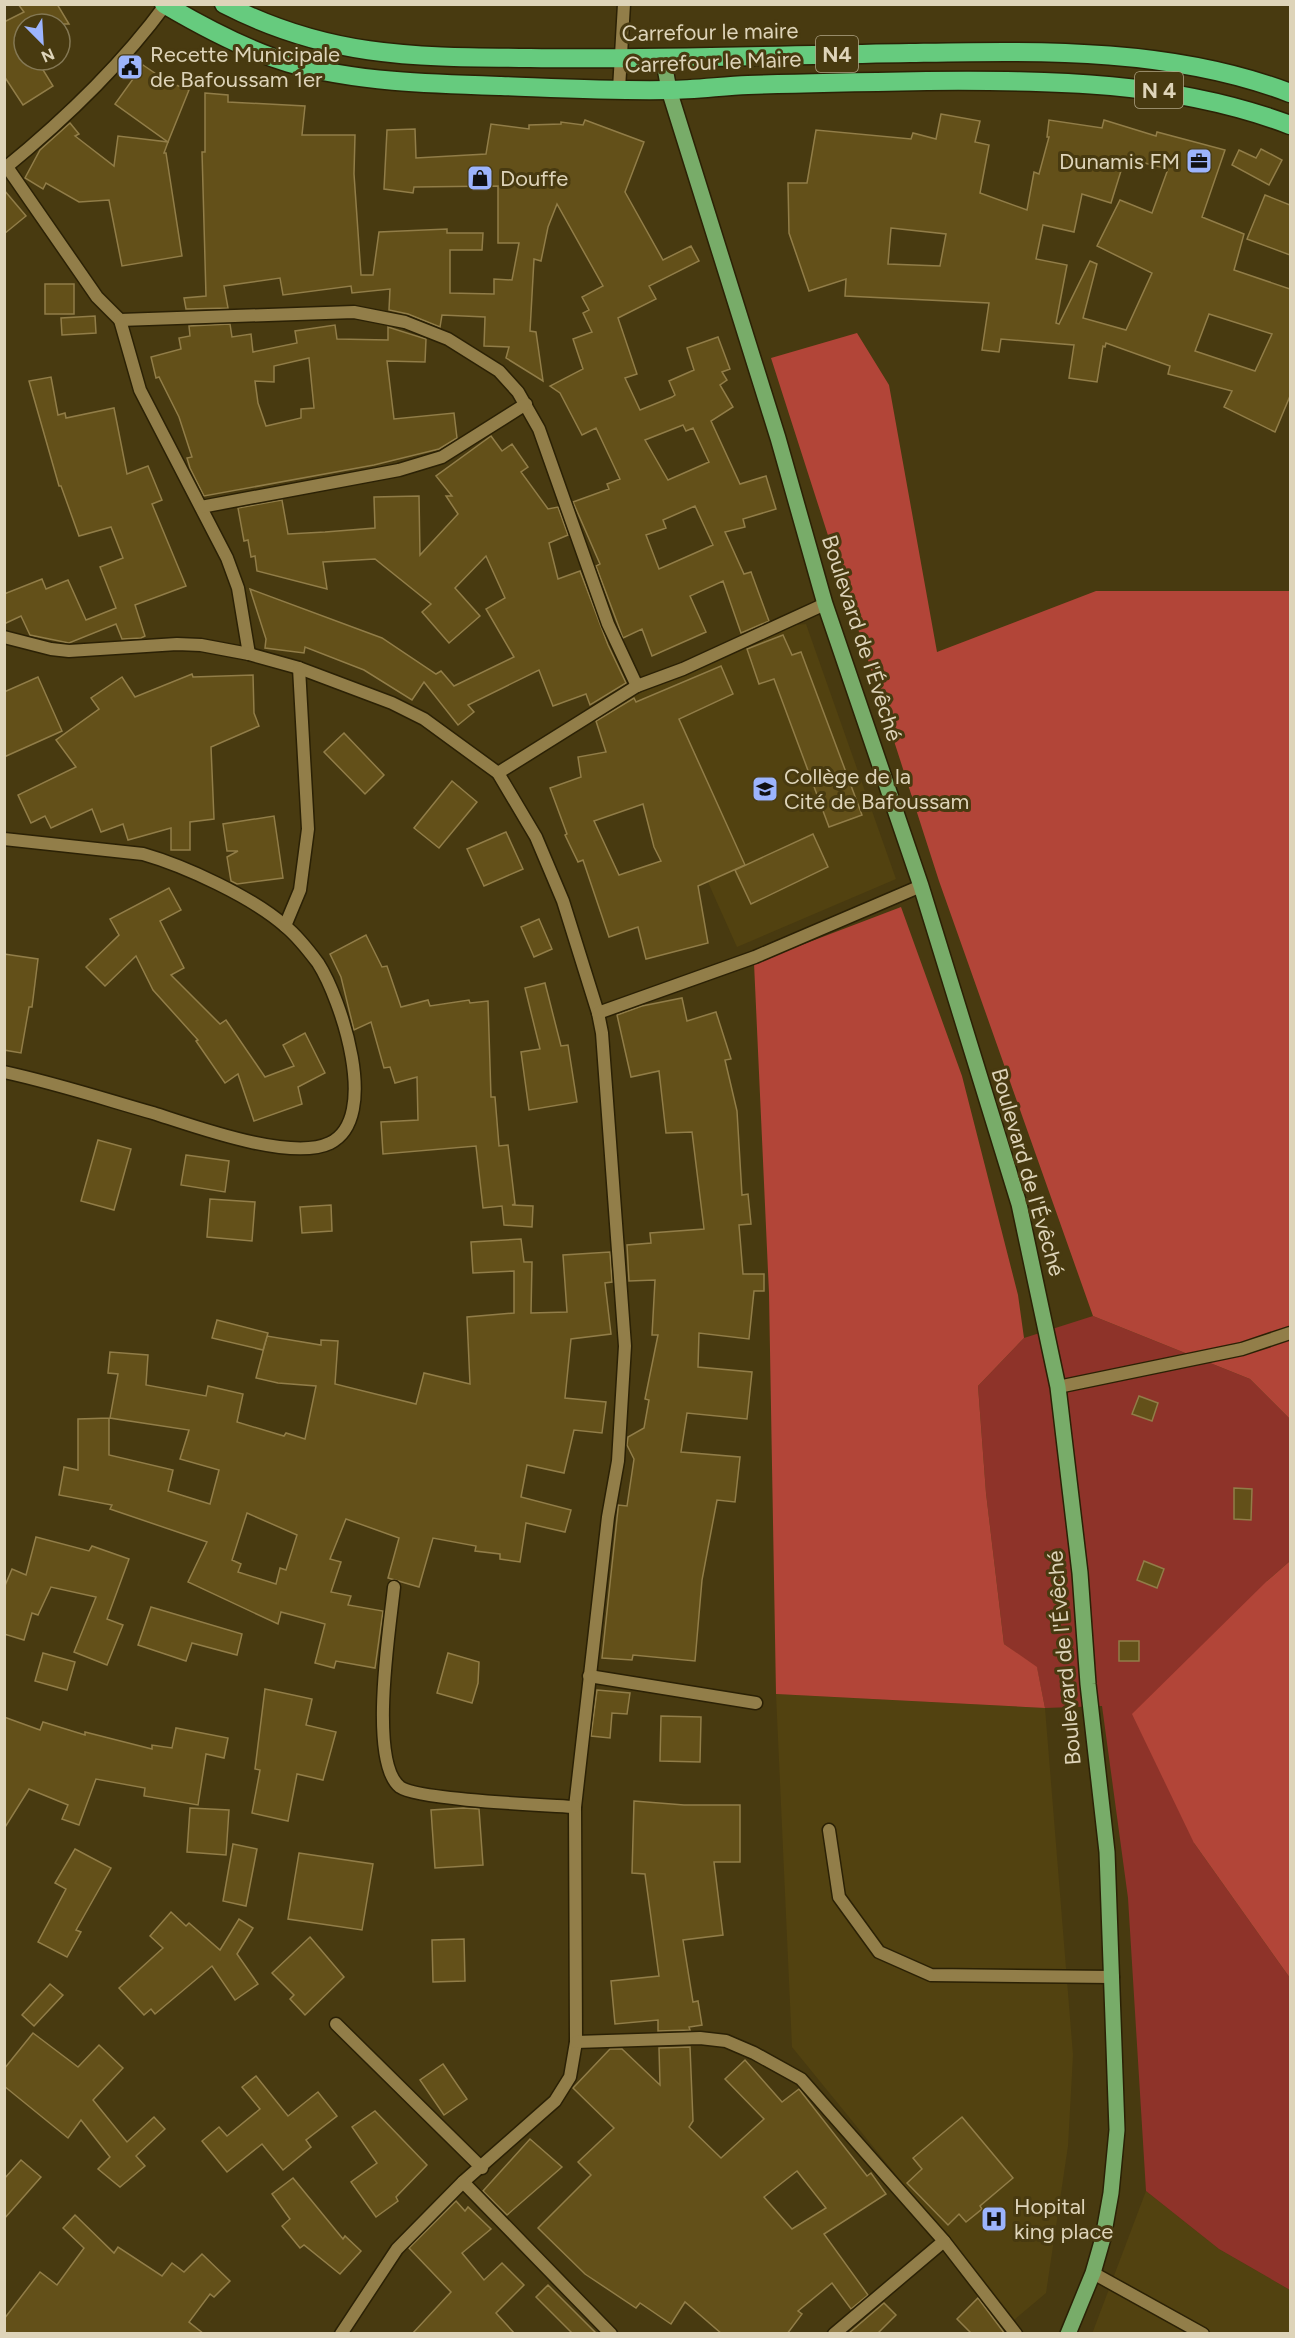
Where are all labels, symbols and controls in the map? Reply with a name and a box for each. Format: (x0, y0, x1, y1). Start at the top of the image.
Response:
north arrow (12, 12, 72, 72)
street label: Carrefour le maire (621, 17, 799, 47)
road number: N4 (816, 36, 858, 72)
place label: Recette Municipale de Bafoussam 1er (150, 41, 340, 93)
text: N (38, 44, 57, 66)
street label: Carrefour le Maire (624, 45, 802, 79)
public building icon: Recette Municipale de Bafoussam 1er (115, 52, 145, 82)
road number: N 4 (1135, 72, 1183, 108)
office icon: Dunamis FM (1184, 146, 1214, 176)
place label: Dunamis FM (1059, 148, 1180, 175)
shop icon: Douffe (465, 163, 495, 193)
place label: Douffe (500, 165, 568, 192)
street label: Boulevard de l'Évêché (816, 531, 908, 745)
place label: Collège de la Cité de Bafoussam (784, 763, 969, 815)
school or university icon: Collège de la Cité de Bafoussam (750, 774, 780, 804)
street label: Boulevard de l'Évêché (985, 1065, 1071, 1279)
street label: Boulevard de l'Évêché (1041, 1550, 1087, 1766)
place label: Hopital king place (1014, 2193, 1113, 2245)
hospital icon: Hopital king place (979, 2204, 1009, 2234)

